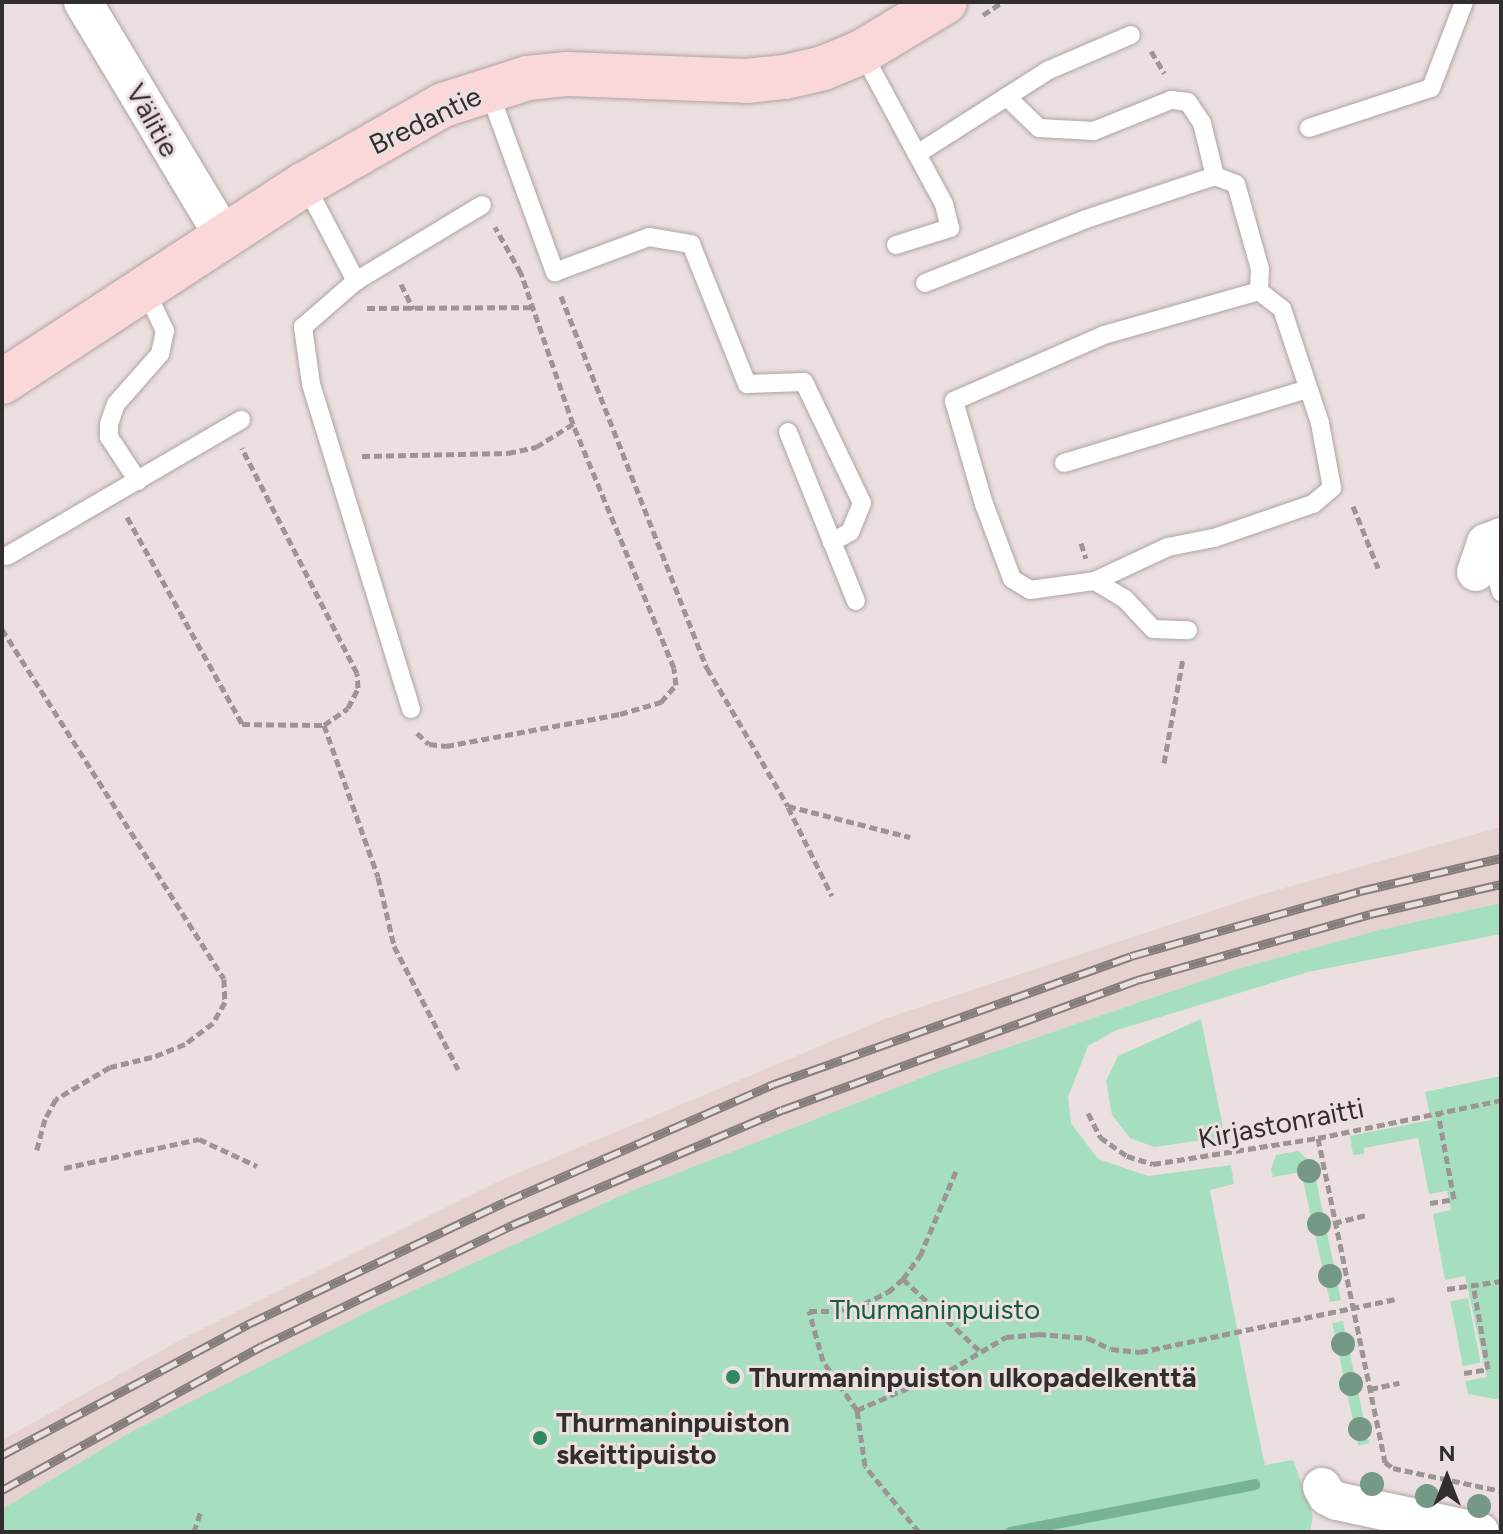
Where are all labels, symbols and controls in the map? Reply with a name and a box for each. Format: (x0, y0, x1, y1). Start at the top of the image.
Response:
street label: Välitie (119, 77, 187, 163)
street label: Bredantie (363, 78, 487, 162)
street label: Kirjastonraitti (1195, 1090, 1367, 1156)
park label: Thurmaninpuisto (830, 1292, 1040, 1326)
place label: Thurmaninpuiston ulkopadelkenttä (749, 1360, 1197, 1394)
marker: Thurmaninpuiston ulkopadelkenttä (724, 1368, 742, 1386)
place label: Thurmaninpuiston skeittipuisto (556, 1405, 790, 1471)
marker: Thurmaninpuiston skeittipuisto (531, 1429, 549, 1447)
north arrow (1407, 1438, 1487, 1518)
text: N (1438, 1440, 1456, 1467)

